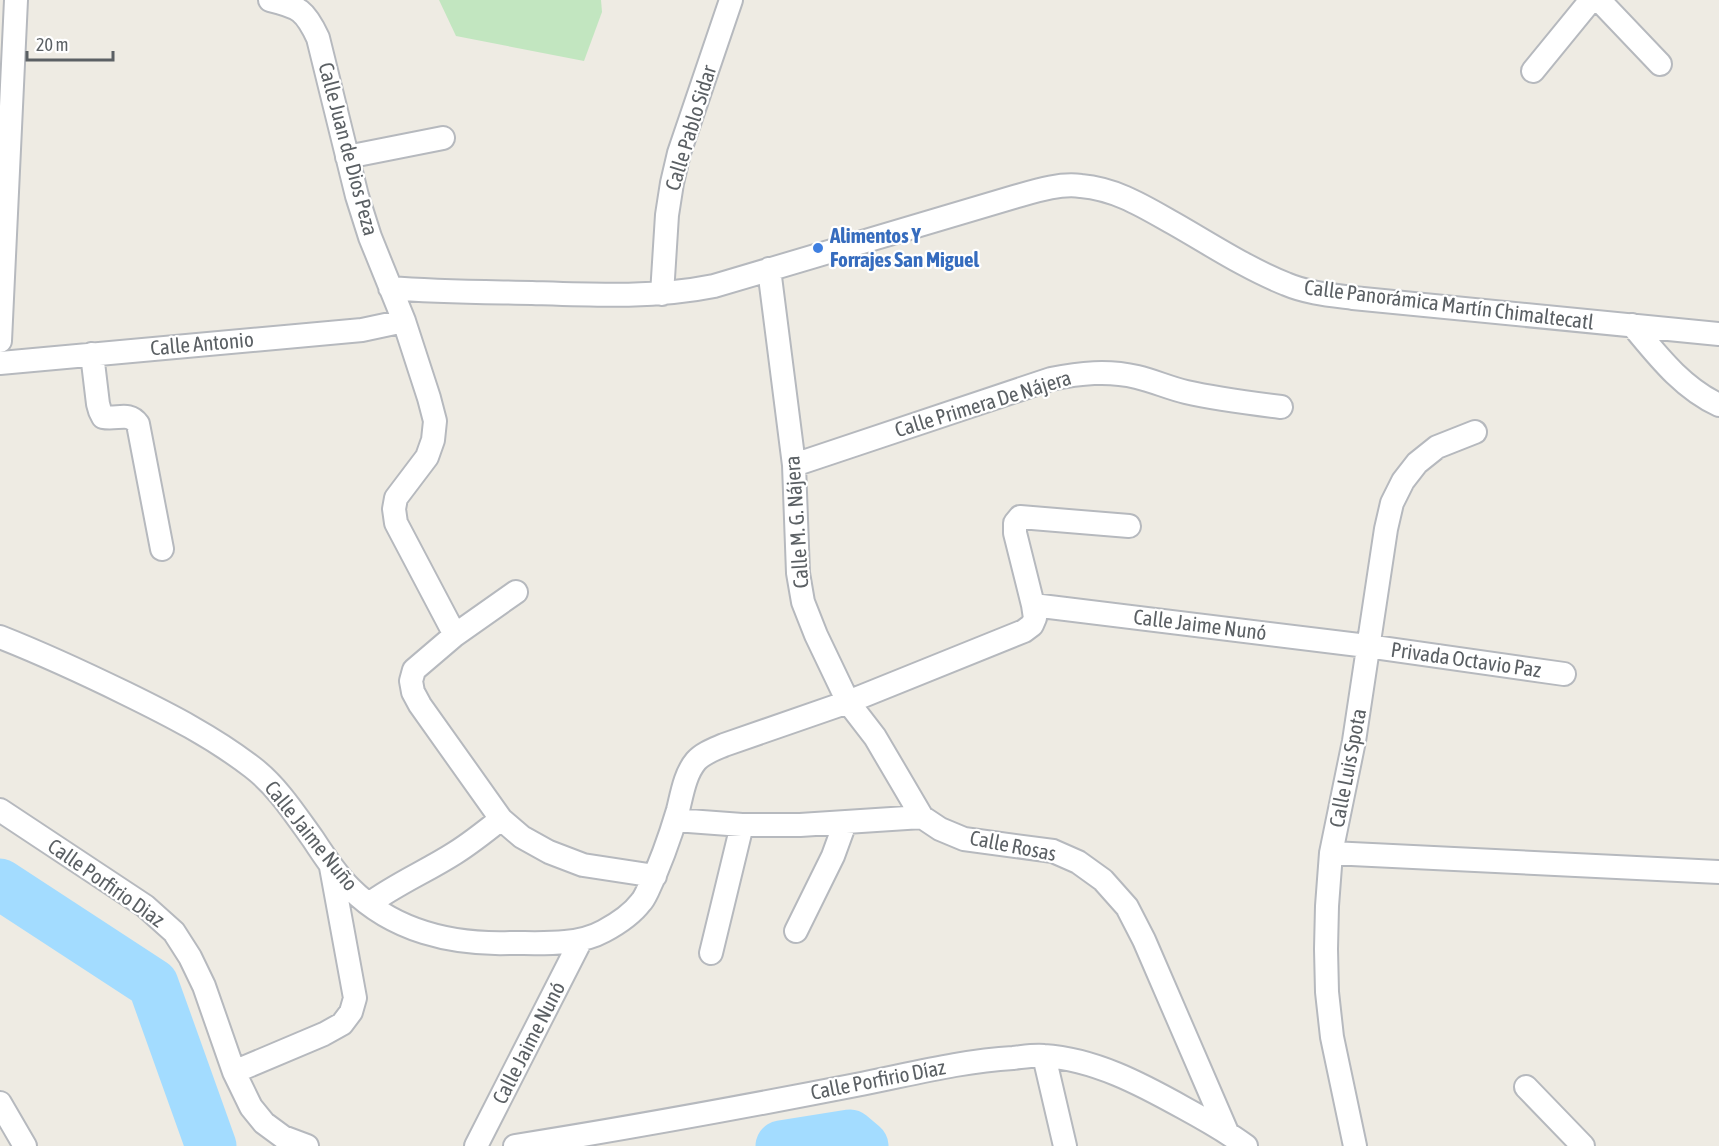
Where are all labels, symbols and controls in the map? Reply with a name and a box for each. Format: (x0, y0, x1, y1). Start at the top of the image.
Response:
scale bar (27, 24, 112, 62)
text: 20 m (36, 34, 68, 55)
street label: Calle Juan de Dios Peza (314, 60, 384, 238)
street label: Calle Pablo Sidar (660, 61, 721, 193)
place label: Alimentos Y Forrajes San Miguel (829, 223, 980, 271)
marker: Alimentos Y Forrajes San Miguel (811, 241, 825, 255)
street label: Calle Panorámica Martín Chimaltecatl (1303, 274, 1596, 334)
street label: Calle Antonio (149, 327, 255, 359)
street label: Calle Primera De Nájera (892, 365, 1074, 441)
street label: Calle M. G. Nájera (779, 455, 813, 589)
street label: Calle Jaime Nunó (1132, 604, 1268, 644)
street label: Privada Octavio Paz (1390, 637, 1543, 681)
street label: Calle Luis Spota (1324, 706, 1370, 829)
street label: Calle Jaime Nuño (260, 776, 363, 895)
street label: Calle Rosas (968, 825, 1058, 865)
street label: Calle Porfirio Diaz (44, 833, 170, 931)
street label: Calle Jaime Nunó (487, 977, 569, 1108)
street label: Calle Porfirio Díaz (808, 1054, 948, 1104)

